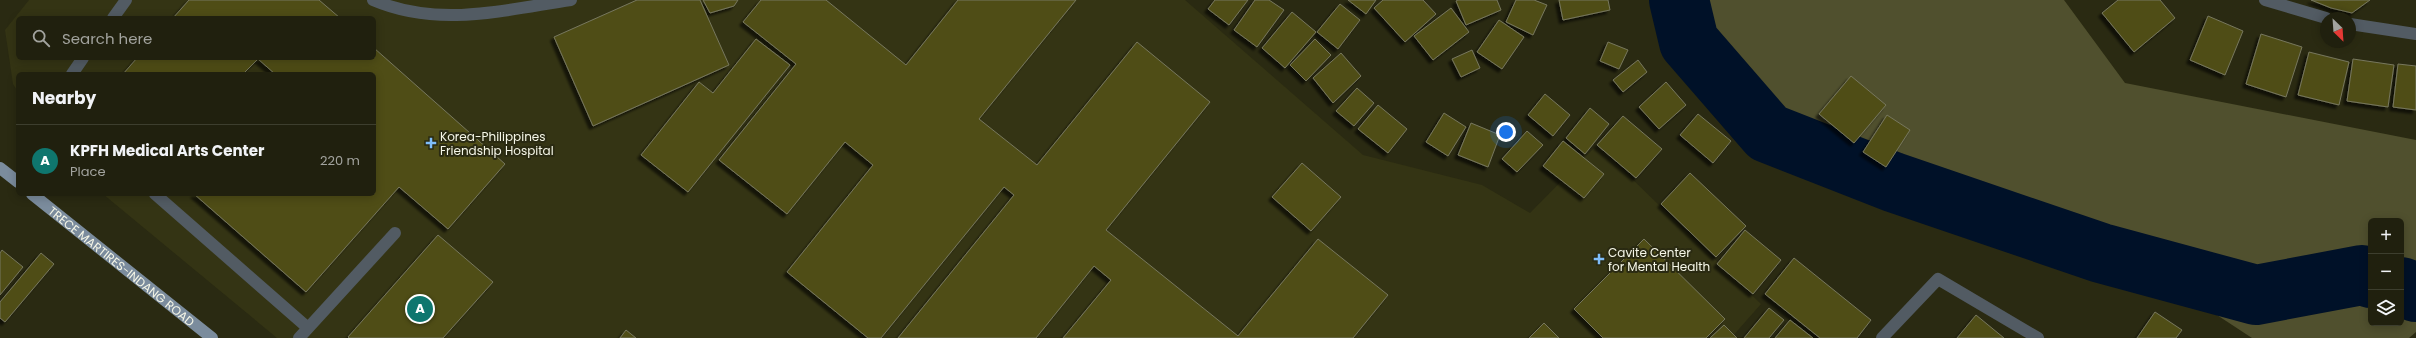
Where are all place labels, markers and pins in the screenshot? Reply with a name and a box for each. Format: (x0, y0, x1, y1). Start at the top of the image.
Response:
place label: Korea-Philippines Friendship Hospital (440, 128, 554, 159)
marker: Korea-Philippines Friendship Hospital (425, 137, 437, 149)
place label: Cavite Center for Mental Health (1608, 244, 1710, 275)
marker: Cavite Center for Mental Health (1593, 253, 1605, 265)
pin: A (407, 294, 433, 324)

